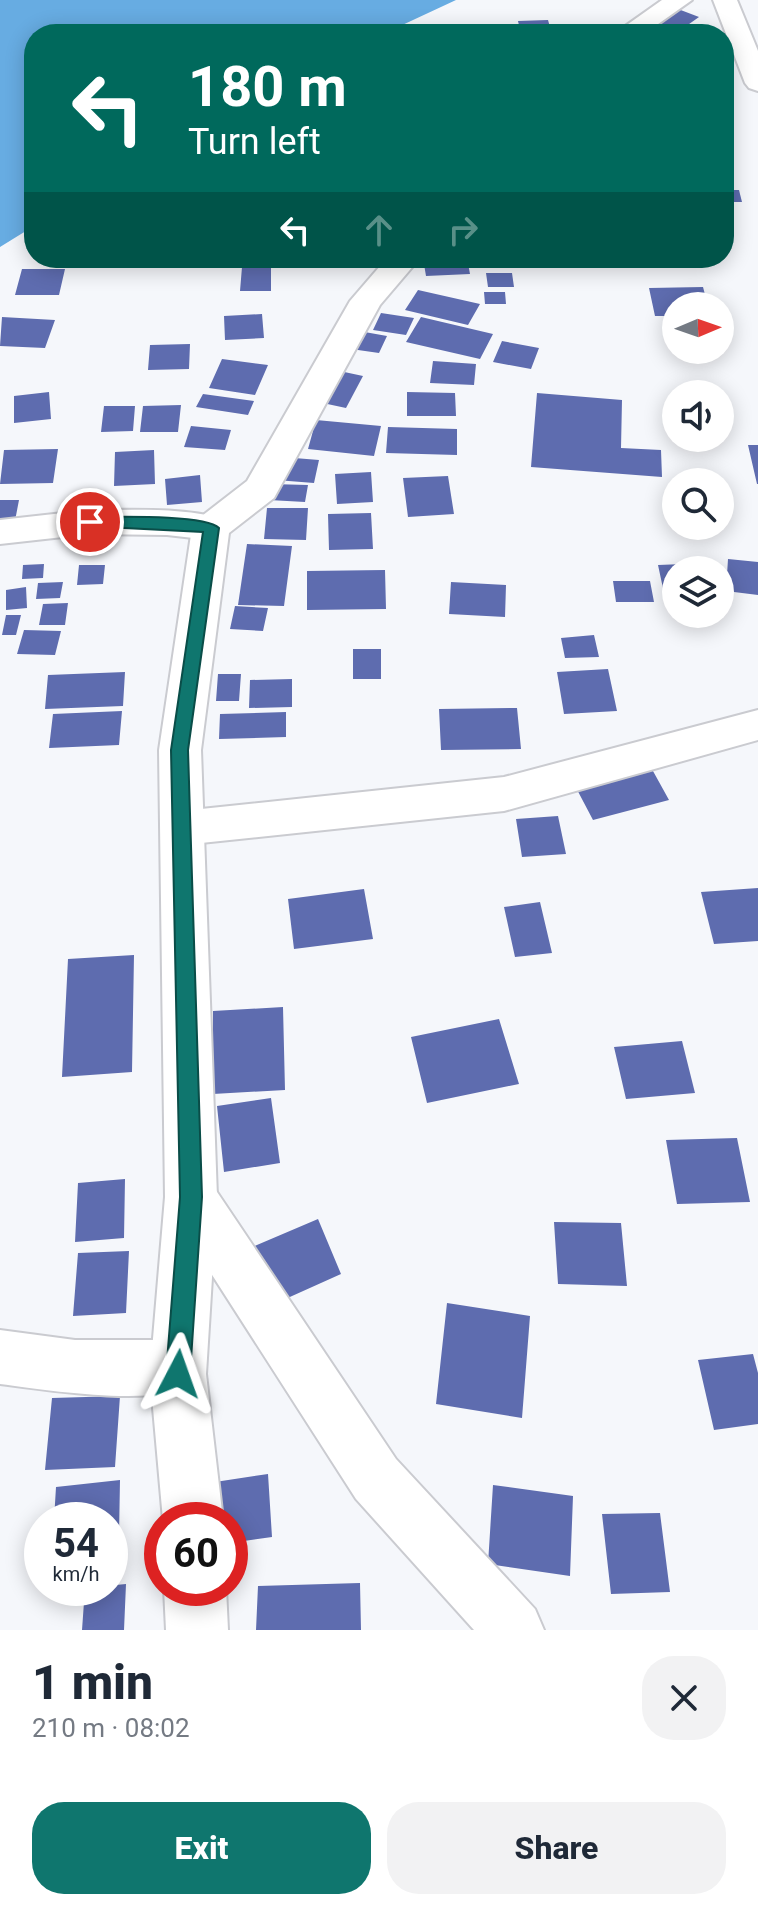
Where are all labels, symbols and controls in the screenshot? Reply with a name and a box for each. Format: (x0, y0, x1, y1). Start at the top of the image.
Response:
text: 180 m (188, 54, 347, 120)
icon: left (56, 56, 160, 160)
text: Turn left (188, 121, 321, 163)
icon: left (273, 208, 317, 252)
icon: ahead (357, 208, 401, 252)
icon: right (441, 208, 485, 252)
north arrow (662, 292, 734, 364)
map controls (662, 292, 734, 628)
button: sound (662, 380, 734, 452)
button: search (662, 468, 734, 540)
pin (56, 488, 124, 556)
icon: arrive (68, 500, 112, 544)
button: layers (662, 556, 734, 628)
position arrow (136, 1332, 220, 1416)
speed limit sign: 60 (144, 1502, 248, 1606)
text: 54 (53, 1520, 99, 1567)
text: km/h (53, 1562, 99, 1586)
text: 1 min (32, 1654, 153, 1711)
button: close (642, 1656, 726, 1740)
text: 210 m · 08:02 (32, 1713, 190, 1743)
button: Exit (32, 1802, 371, 1894)
button: Share (387, 1802, 726, 1894)

